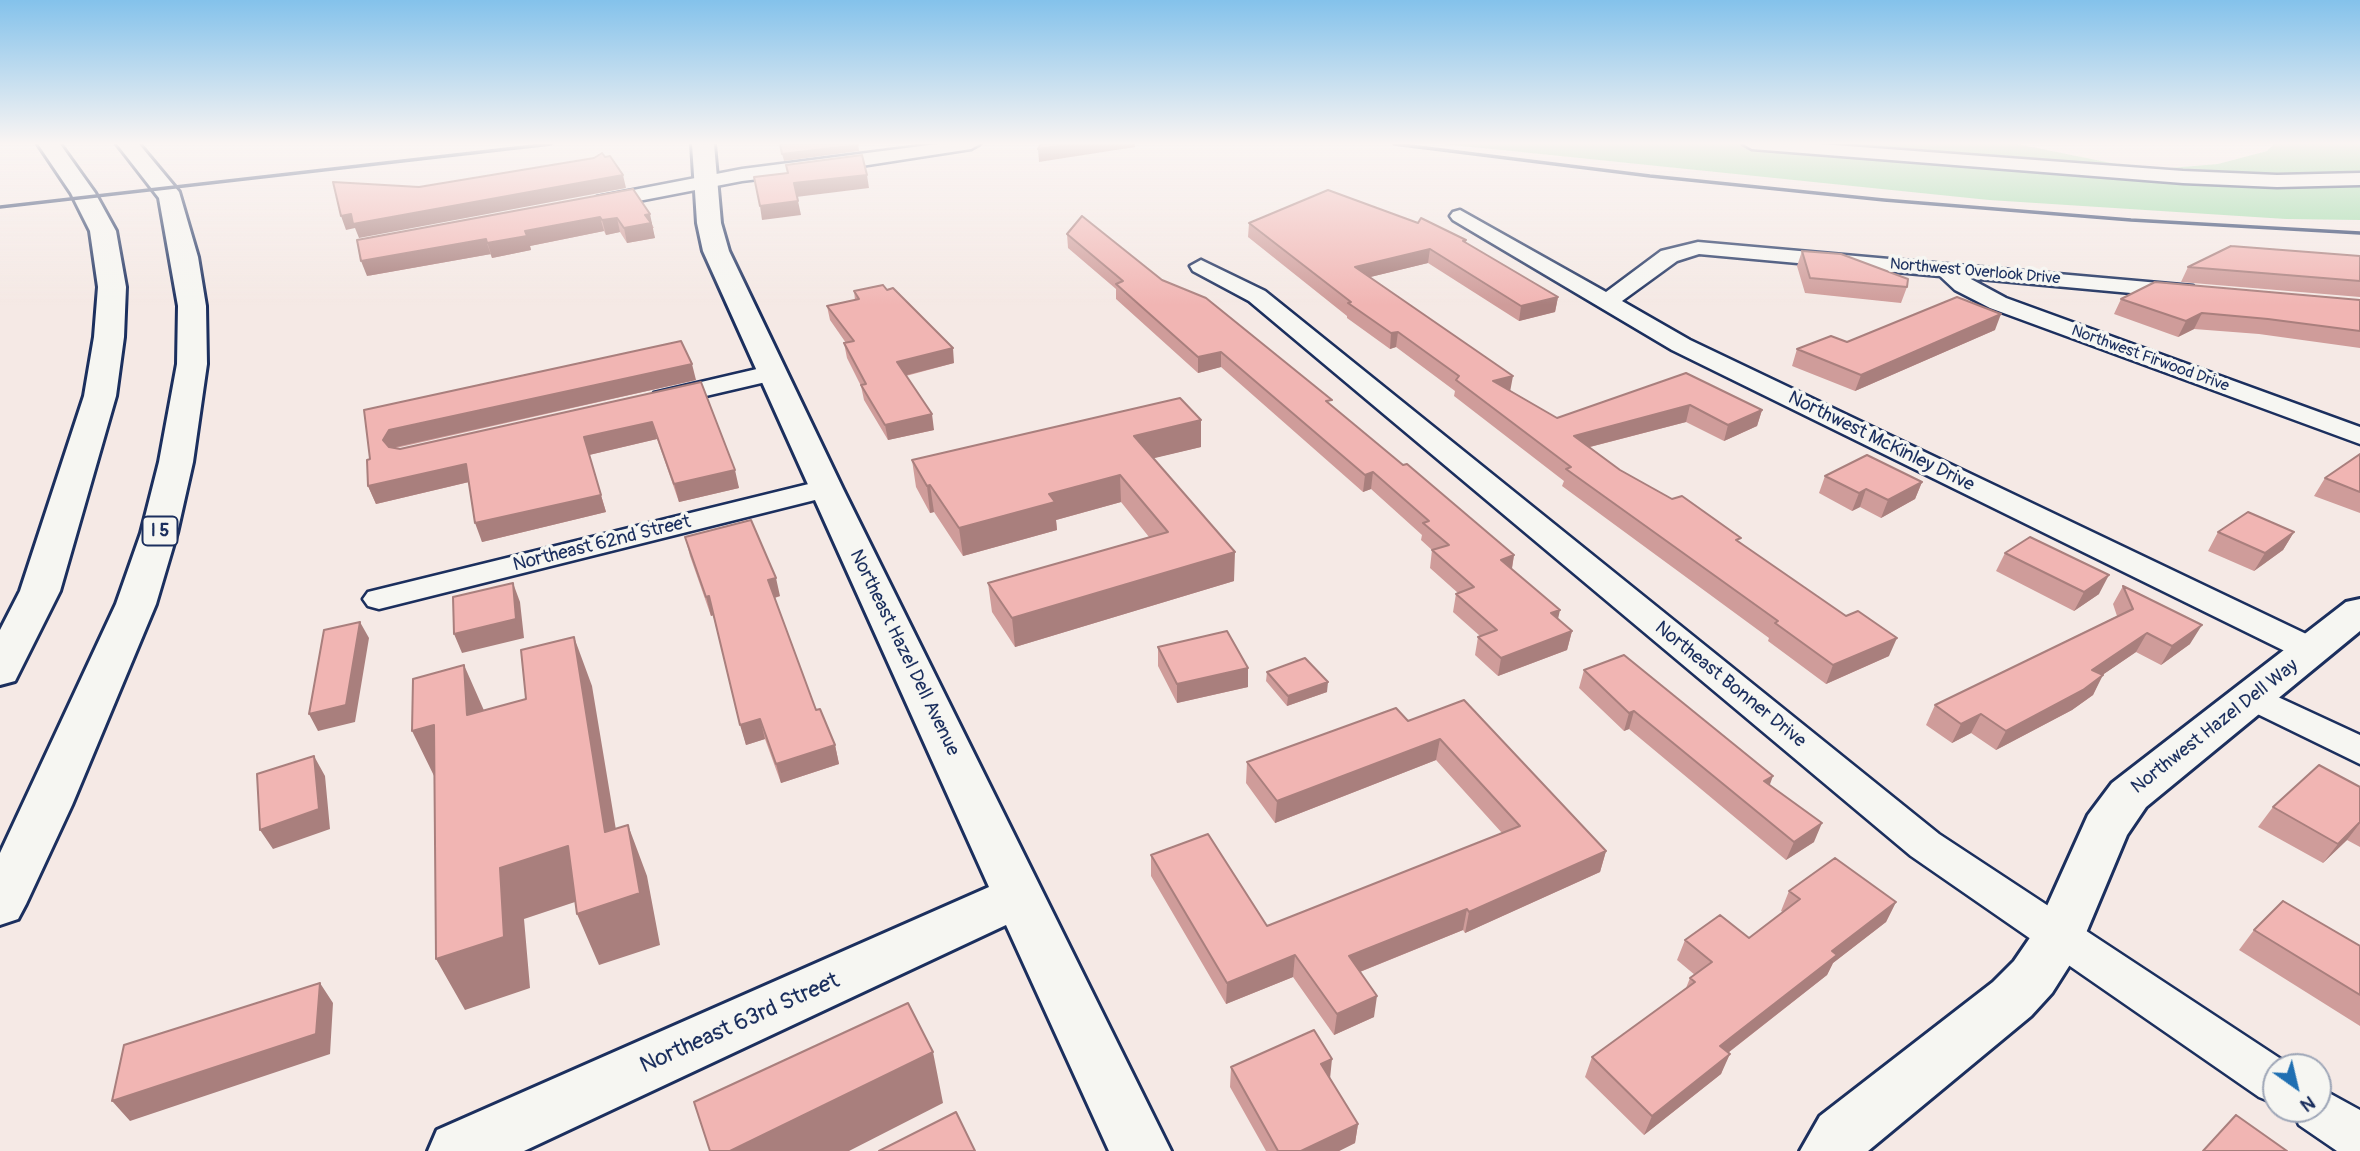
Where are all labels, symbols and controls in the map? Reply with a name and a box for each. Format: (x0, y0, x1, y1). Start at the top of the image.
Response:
street label: Northwest Overlook Drive (1889, 255, 2061, 289)
street label: Northwest Firwood Drive (2068, 322, 2232, 396)
street label: Northwest McKinley Drive (1784, 387, 1978, 497)
street label: Northeast 62nd Street (511, 511, 693, 577)
road number: I 5 (142, 516, 178, 546)
street label: Northeast Hazel Dell Avenue (844, 546, 964, 760)
street label: Northeast Bonner Drive (1650, 617, 1810, 753)
street label: Northwest Hazel Dell Way (2127, 655, 2303, 799)
street label: Northeast 63rd Street (636, 968, 844, 1080)
north arrow (2262, 1053, 2332, 1123)
text: N (2296, 1090, 2320, 1117)

